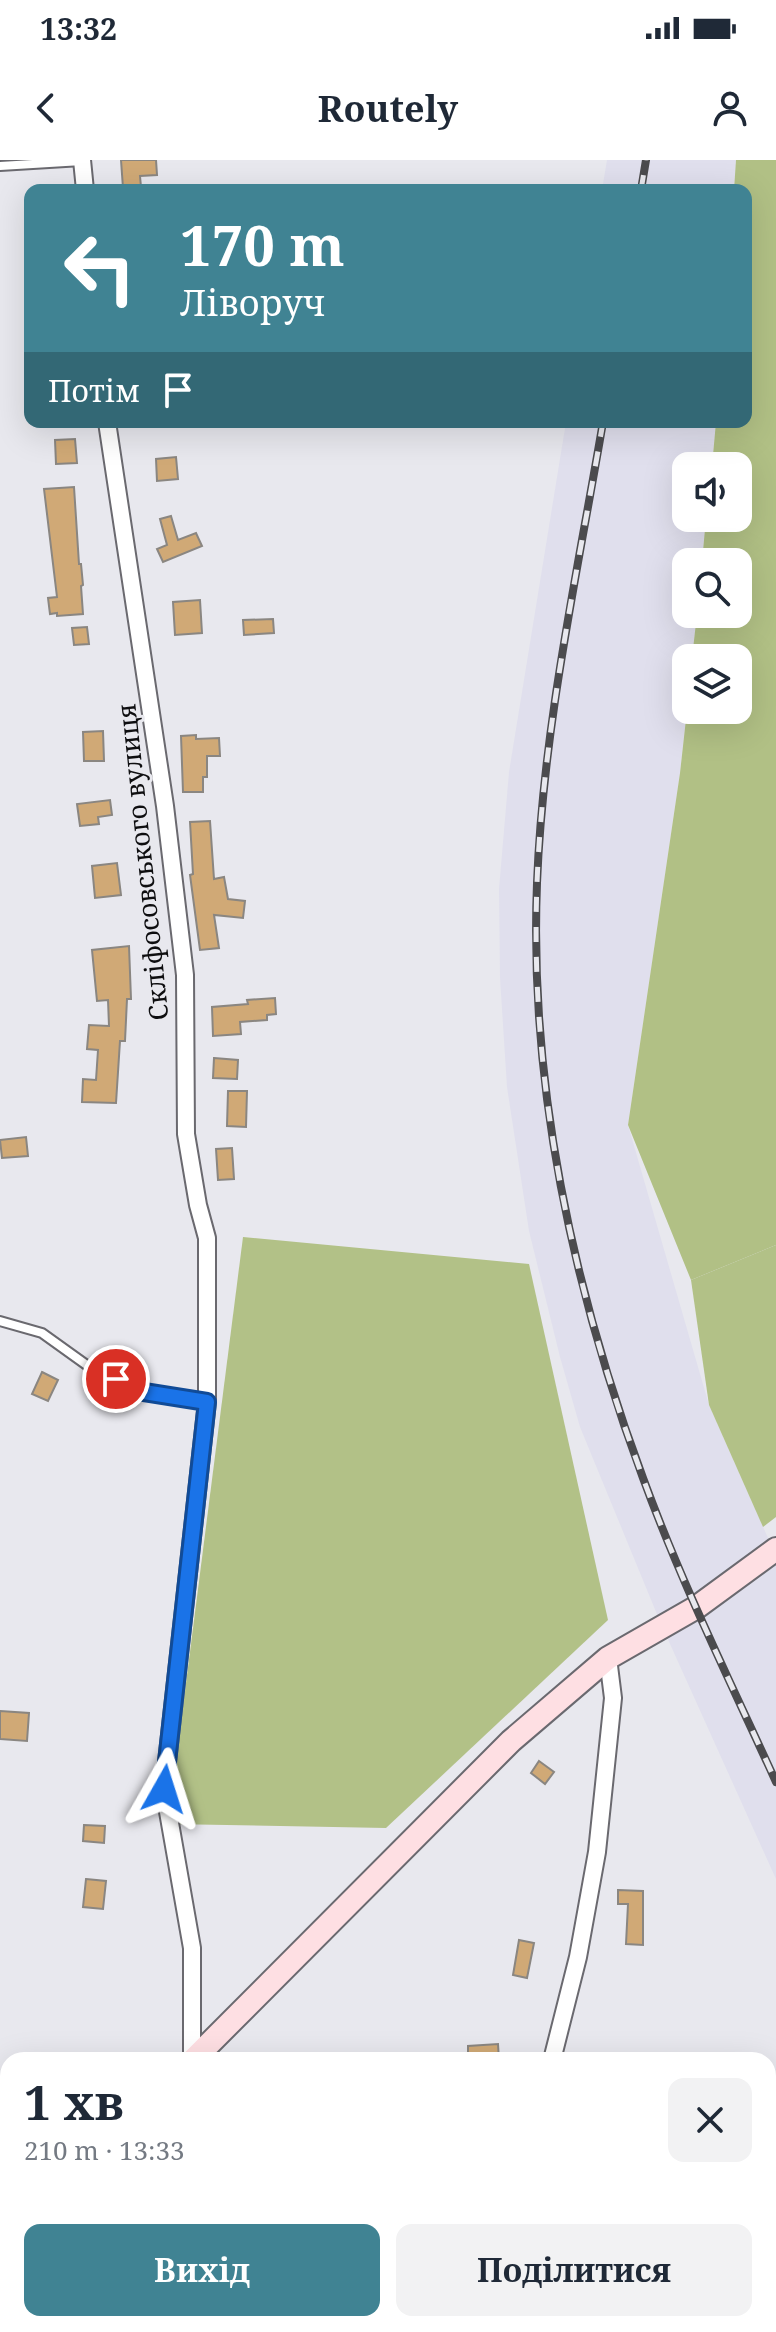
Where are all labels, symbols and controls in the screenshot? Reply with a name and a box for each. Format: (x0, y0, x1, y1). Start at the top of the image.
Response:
text: 13:32 (40, 8, 117, 49)
text: Routely (318, 84, 458, 133)
icon: back (24, 86, 68, 130)
icon: person (708, 86, 752, 130)
text: 170 m (180, 206, 345, 282)
icon: left (48, 216, 152, 320)
text: Ліворуч (180, 278, 326, 327)
icon: arrive (156, 368, 200, 412)
text: Потім (48, 370, 140, 411)
map controls (672, 452, 752, 724)
button: sound (672, 452, 752, 532)
button: search (672, 548, 752, 628)
button: layers (672, 644, 752, 724)
street label: Скліфосовського вулиця (107, 702, 177, 1022)
pin (82, 1345, 150, 1413)
icon: arrive (94, 1357, 138, 1401)
position arrow (122, 1747, 206, 1831)
text: 1 хв (24, 2069, 124, 2134)
button: close (668, 2078, 752, 2162)
text: 210 m · 13:33 (24, 2132, 185, 2168)
button: Вихід (24, 2224, 380, 2316)
button: Поділитися (396, 2224, 752, 2316)

